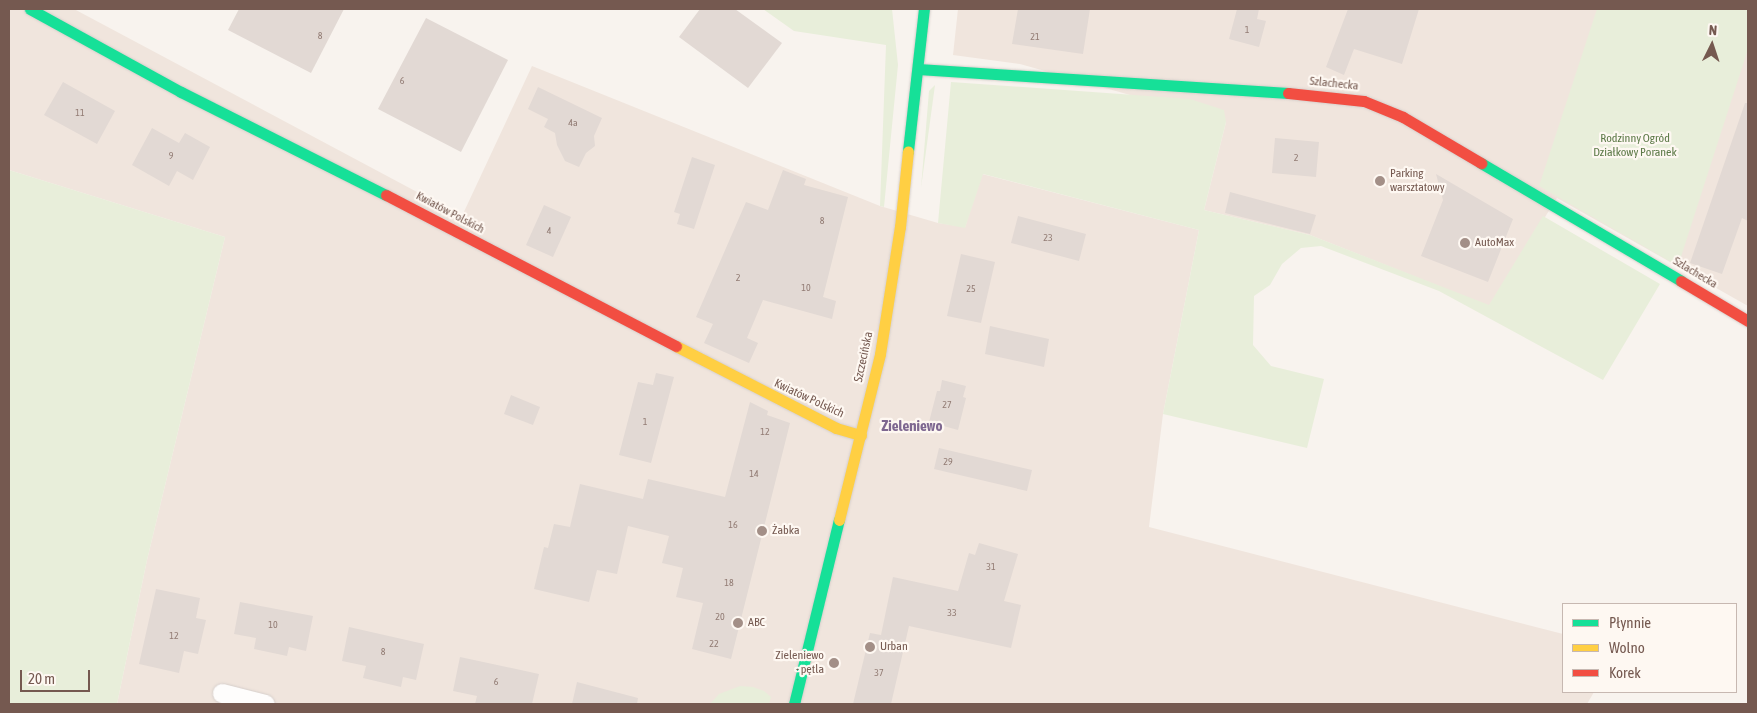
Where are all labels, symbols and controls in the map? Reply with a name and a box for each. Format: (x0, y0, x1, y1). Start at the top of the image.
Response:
north arrow (1687, 20, 1737, 70)
text: N (1708, 22, 1718, 38)
house number: 1 (1245, 24, 1249, 36)
house number: 8 (318, 30, 322, 42)
house number: 21 (1030, 31, 1040, 43)
street label: Szlachecka (1309, 74, 1359, 94)
house number: 6 (400, 75, 404, 87)
house number: 11 (75, 107, 85, 119)
house number: 4a (568, 117, 578, 129)
park label: Rodzinny Ogród Działkowy Poranek (1593, 132, 1677, 160)
house number: 9 (169, 150, 173, 162)
house number: 2 (1294, 152, 1298, 164)
place label: Parking warsztatowy (1390, 167, 1445, 195)
marker: Parking warsztatowy (1374, 175, 1386, 187)
street label: Kwiatów Polskich (413, 189, 487, 237)
house number: 8 (820, 215, 824, 227)
house number: 4 (547, 225, 551, 237)
house number: 23 (1043, 232, 1053, 244)
place label: AutoMax (1475, 236, 1514, 250)
marker: AutoMax (1459, 237, 1471, 249)
street label: Szlachecka (1670, 254, 1720, 292)
house number: 2 (736, 272, 740, 284)
house number: 10 (801, 282, 811, 294)
house number: 25 (966, 283, 976, 295)
street label: Szczecińska (852, 330, 876, 384)
street label: Kwiatów Polskich (772, 377, 846, 421)
house number: 27 (942, 399, 952, 411)
house number: 1 (643, 416, 647, 428)
district label: Zieleniewo (882, 417, 942, 435)
house number: 12 (760, 426, 770, 438)
house number: 29 (943, 456, 953, 468)
house number: 14 (749, 468, 759, 480)
house number: 16 (728, 519, 738, 531)
place label: Żabka (772, 524, 800, 538)
marker: Żabka (756, 525, 768, 537)
house number: 31 (986, 561, 996, 573)
house number: 18 (724, 577, 734, 589)
legend (1562, 603, 1737, 693)
house number: 33 (947, 607, 957, 619)
house number: 20 (715, 611, 725, 623)
text: Płynnie (1609, 614, 1651, 631)
place label: ABC (748, 616, 765, 630)
marker: ABC (732, 617, 744, 629)
house number: 10 (268, 619, 278, 631)
house number: 12 (169, 630, 179, 642)
house number: 22 (709, 638, 719, 650)
text: Wolno (1609, 639, 1645, 656)
place label: Urban (880, 640, 908, 654)
marker: Urban (864, 641, 876, 653)
house number: 8 (381, 646, 385, 658)
place label: Zieleniewo - pętla (775, 649, 824, 677)
marker: Zieleniewo - pętla (828, 657, 840, 669)
scale bar (22, 660, 92, 692)
text: Korek (1609, 664, 1641, 681)
house number: 37 (874, 667, 884, 679)
text: 20 m (28, 670, 55, 687)
house number: 6 (494, 676, 498, 688)

